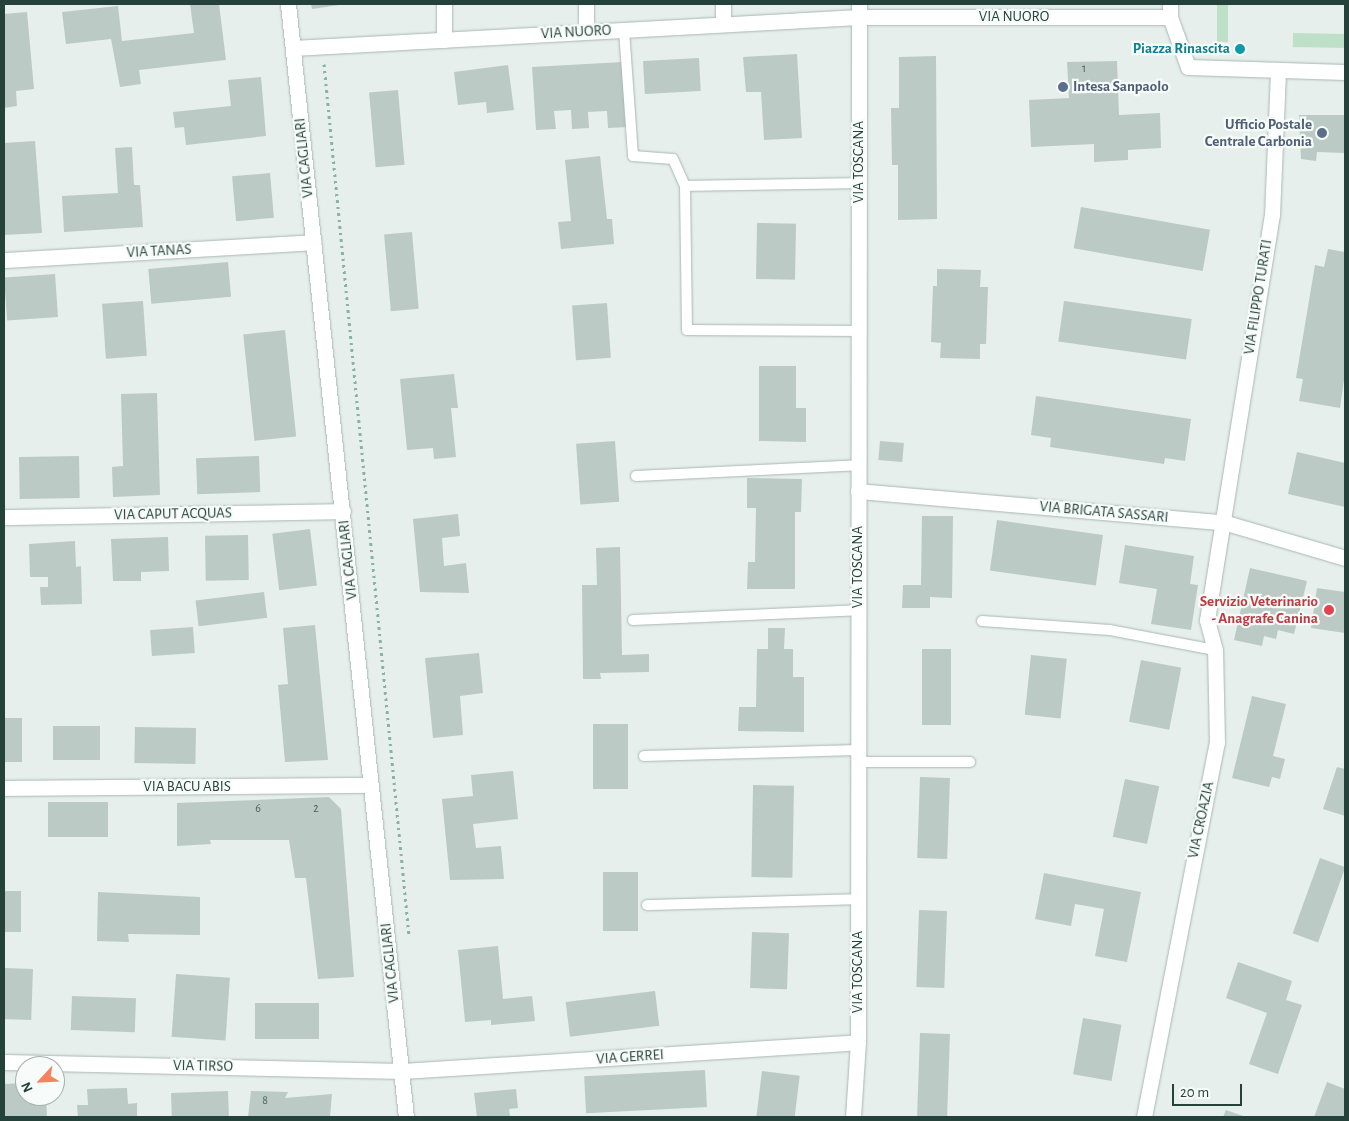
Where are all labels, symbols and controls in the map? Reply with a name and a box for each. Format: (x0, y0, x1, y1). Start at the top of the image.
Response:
street label: VIA NUORO (979, 8, 1049, 26)
street label: VIA NUORO (540, 21, 612, 43)
place label: Piazza Rinascita (1133, 40, 1230, 58)
marker: Piazza Rinascita (1234, 43, 1246, 55)
house number: 1 (1082, 62, 1086, 76)
place label: Intesa Sanpaolo (1073, 78, 1169, 96)
marker: Intesa Sanpaolo (1057, 81, 1069, 93)
place label: Ufficio Postale Centrale Carbonia (1205, 115, 1312, 150)
street label: VIA CAGLIARI (291, 117, 317, 199)
street label: VIA TOSCANA (850, 121, 868, 203)
marker: Ufficio Postale Centrale Carbonia (1316, 127, 1328, 139)
street label: VIA FILIPPO TURATI (1240, 238, 1276, 356)
street label: VIA TANAS (126, 240, 192, 262)
street label: VIA BRIGATA SASSARI (1039, 497, 1169, 527)
street label: VIA CAPUT ACQUAS (114, 504, 232, 524)
street label: VIA CAGLIARI (335, 519, 361, 601)
street label: VIA TOSCANA (849, 526, 867, 608)
place label: Servizio Veterinario - Anagrafe Canina (1200, 592, 1318, 627)
marker: Servizio Veterinario - Anagrafe Canina (1322, 603, 1336, 617)
street label: VIA BACU ABIS (143, 778, 231, 796)
street label: VIA CROAZIA (1184, 780, 1218, 860)
house number: 6 (255, 802, 261, 816)
house number: 2 (313, 802, 319, 816)
street label: VIA CAGLIARI (377, 922, 403, 1004)
street label: VIA TOSCANA (849, 931, 867, 1013)
street label: VIA GERREI (596, 1046, 664, 1068)
north arrow (15, 1056, 65, 1106)
street label: VIA TIRSO (173, 1056, 233, 1076)
scale bar (1174, 1074, 1244, 1106)
text: N (19, 1080, 36, 1094)
text: 20 m (1180, 1085, 1209, 1100)
house number: 8 (262, 1094, 268, 1108)

